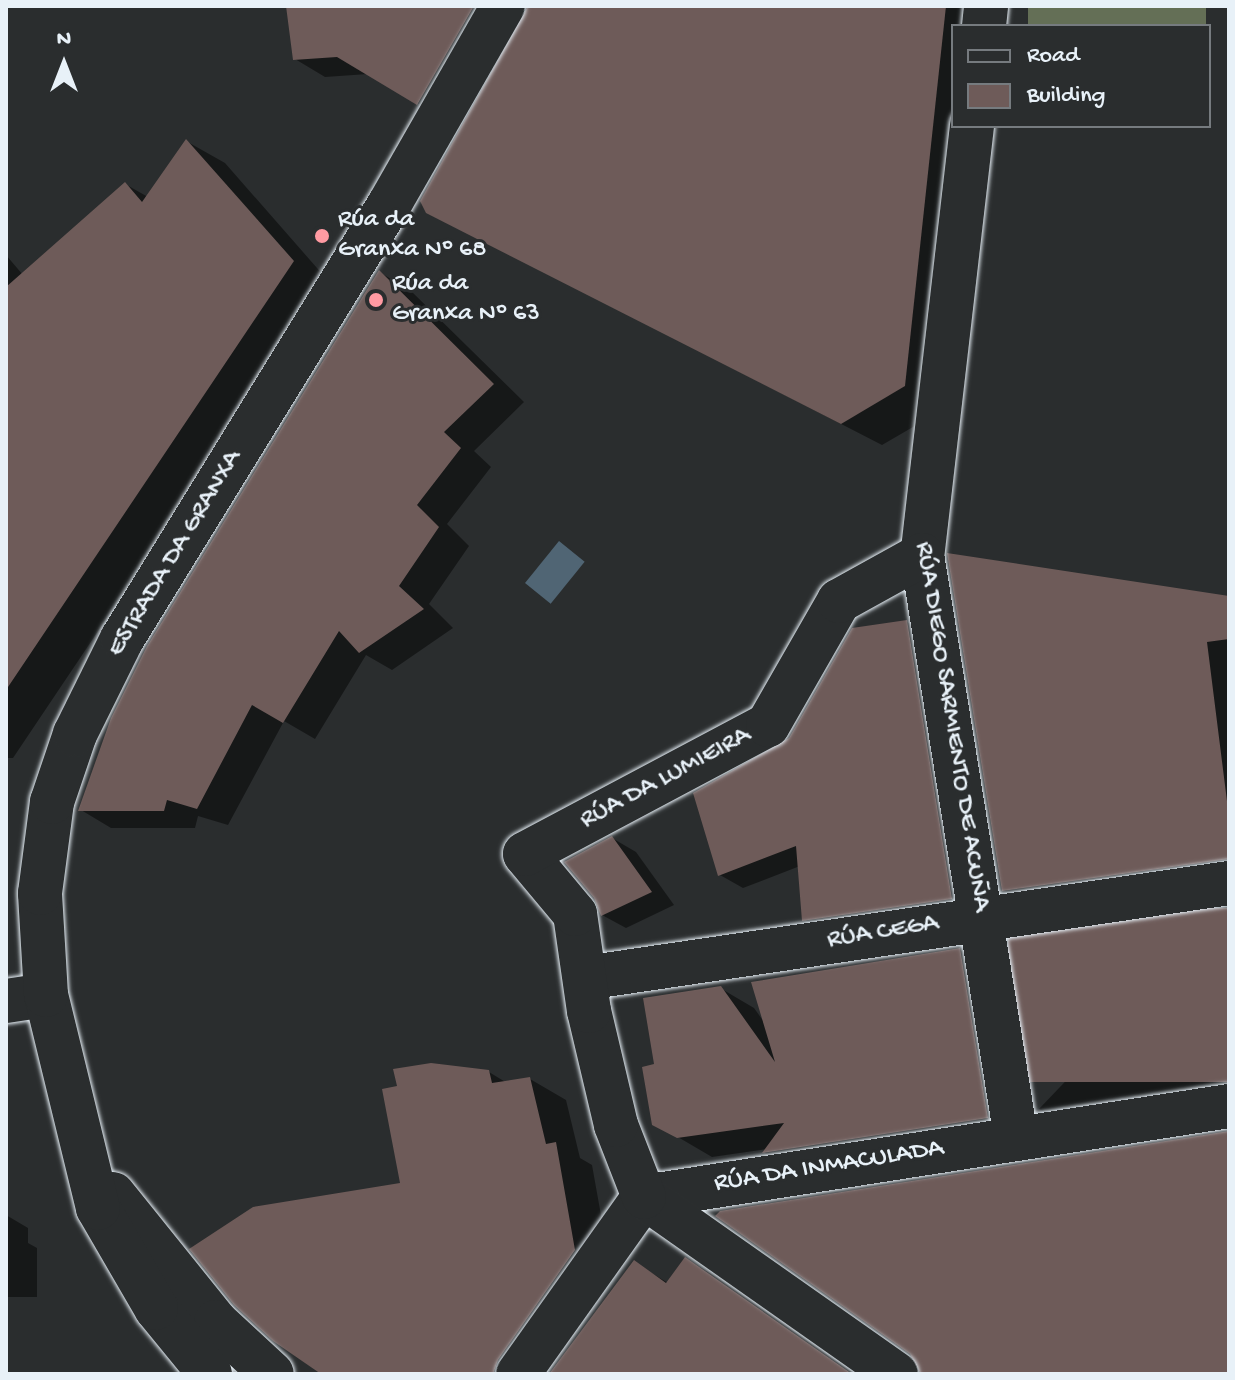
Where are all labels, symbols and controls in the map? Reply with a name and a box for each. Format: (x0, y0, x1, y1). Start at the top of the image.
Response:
north arrow (24, 24, 104, 104)
legend (951, 24, 1211, 128)
text: N (57, 27, 71, 53)
text: Road (1027, 42, 1079, 71)
text: Building (1027, 82, 1105, 111)
place label: Rúa da Granxa Nº 68 (338, 205, 486, 266)
marker: Rúa da Granxa Nº 68 (313, 227, 331, 245)
place label: Rúa da Granxa Nº 63 (392, 269, 540, 330)
marker: Rúa da Granxa Nº 63 (367, 291, 385, 309)
street label: ESTRADA DA GRANXA (102, 445, 250, 663)
street label: RÚA DIEGO SARMIENTO DE ACUÑA (906, 540, 996, 914)
street label: RÚA DA LUMIEIRA (575, 721, 757, 837)
street label: RÚA CEGA (825, 909, 941, 957)
street label: RÚA DA INMACULADA (712, 1133, 946, 1201)

